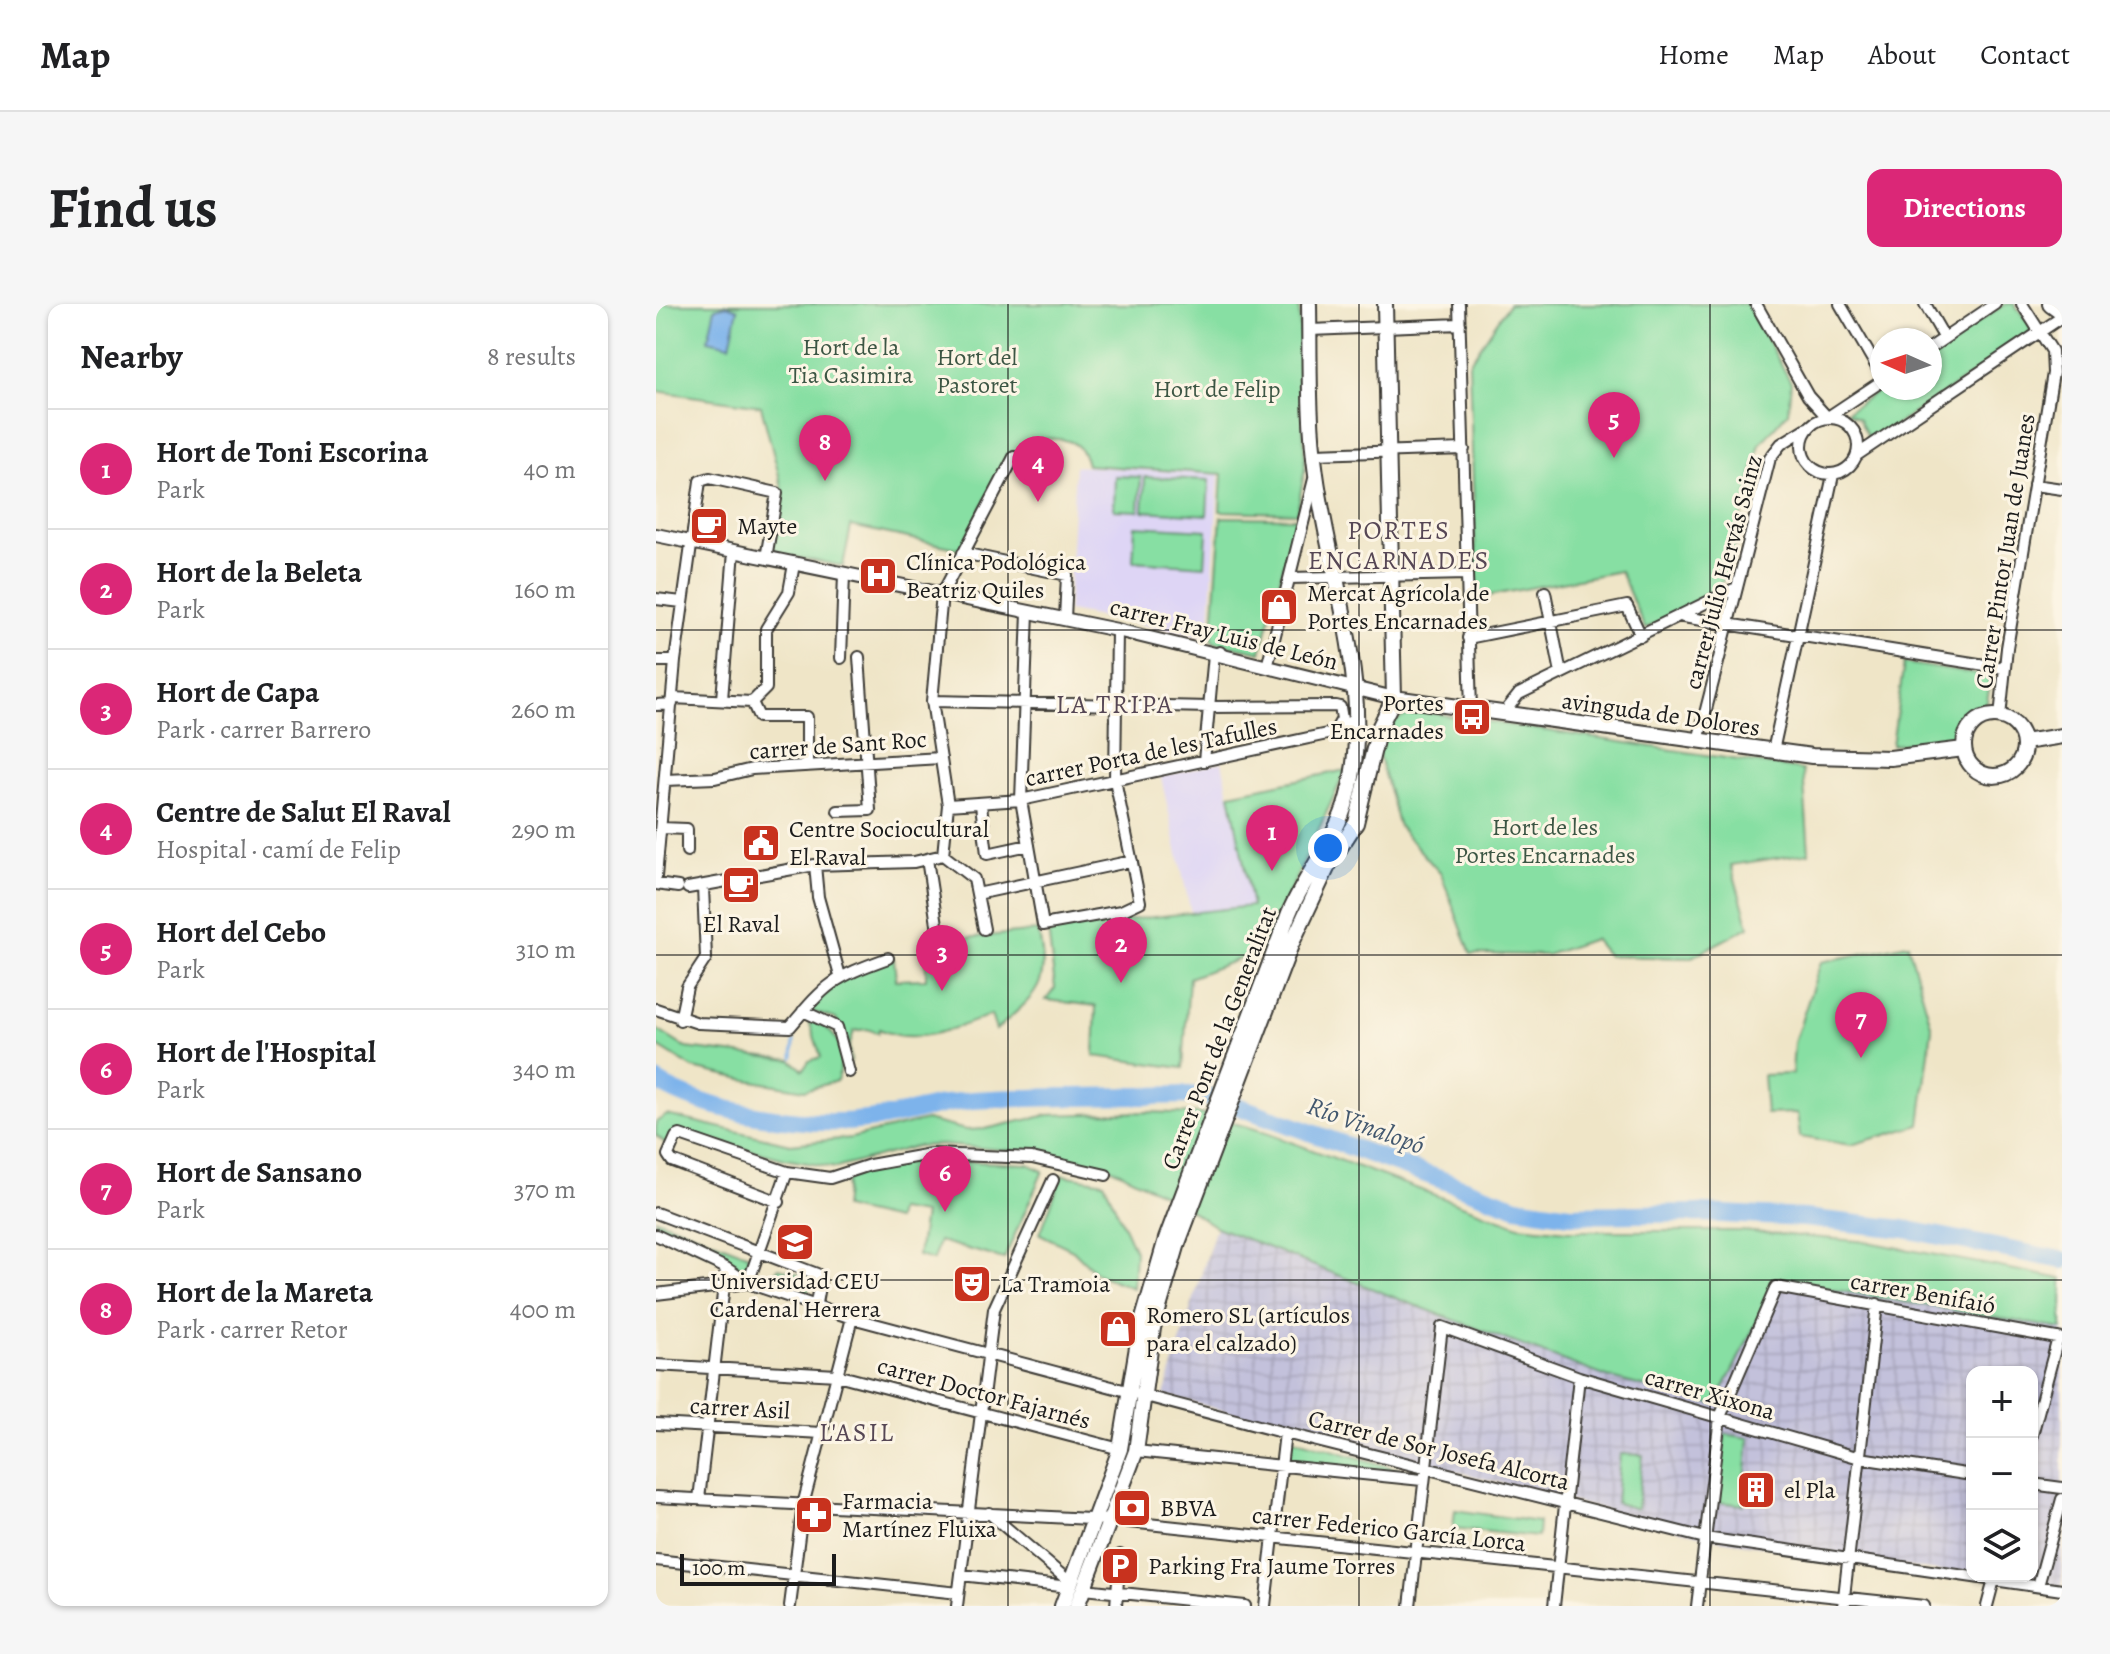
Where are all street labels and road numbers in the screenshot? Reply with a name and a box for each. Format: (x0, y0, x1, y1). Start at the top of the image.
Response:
street label: Carrer Pintor Juan de Juanes (1967, 411, 2043, 691)
street label: carrer Julio Hervás Sainz (1676, 451, 1770, 693)
street label: carrer Fray Luis de León (1107, 590, 1341, 678)
street label: avinguda de Dolores (1560, 684, 1762, 744)
street label: carrer Porta de les Tafulles (1022, 710, 1280, 794)
street label: carrer de Sant Roc (748, 723, 928, 767)
street label: Carrer Pont de la Generalitat (1154, 902, 1284, 1174)
street label: carrer Benifaió (1848, 1265, 1998, 1321)
street label: carrer Doctor Fajarnés (874, 1349, 1094, 1437)
street label: carrer Xixona (1641, 1360, 1779, 1428)
street label: carrer Asil (689, 1389, 791, 1427)
street label: Carrer de Sor Josefa Alcorta (1305, 1402, 1574, 1498)
street label: carrer Federico García Lorca (1251, 1499, 1528, 1559)

